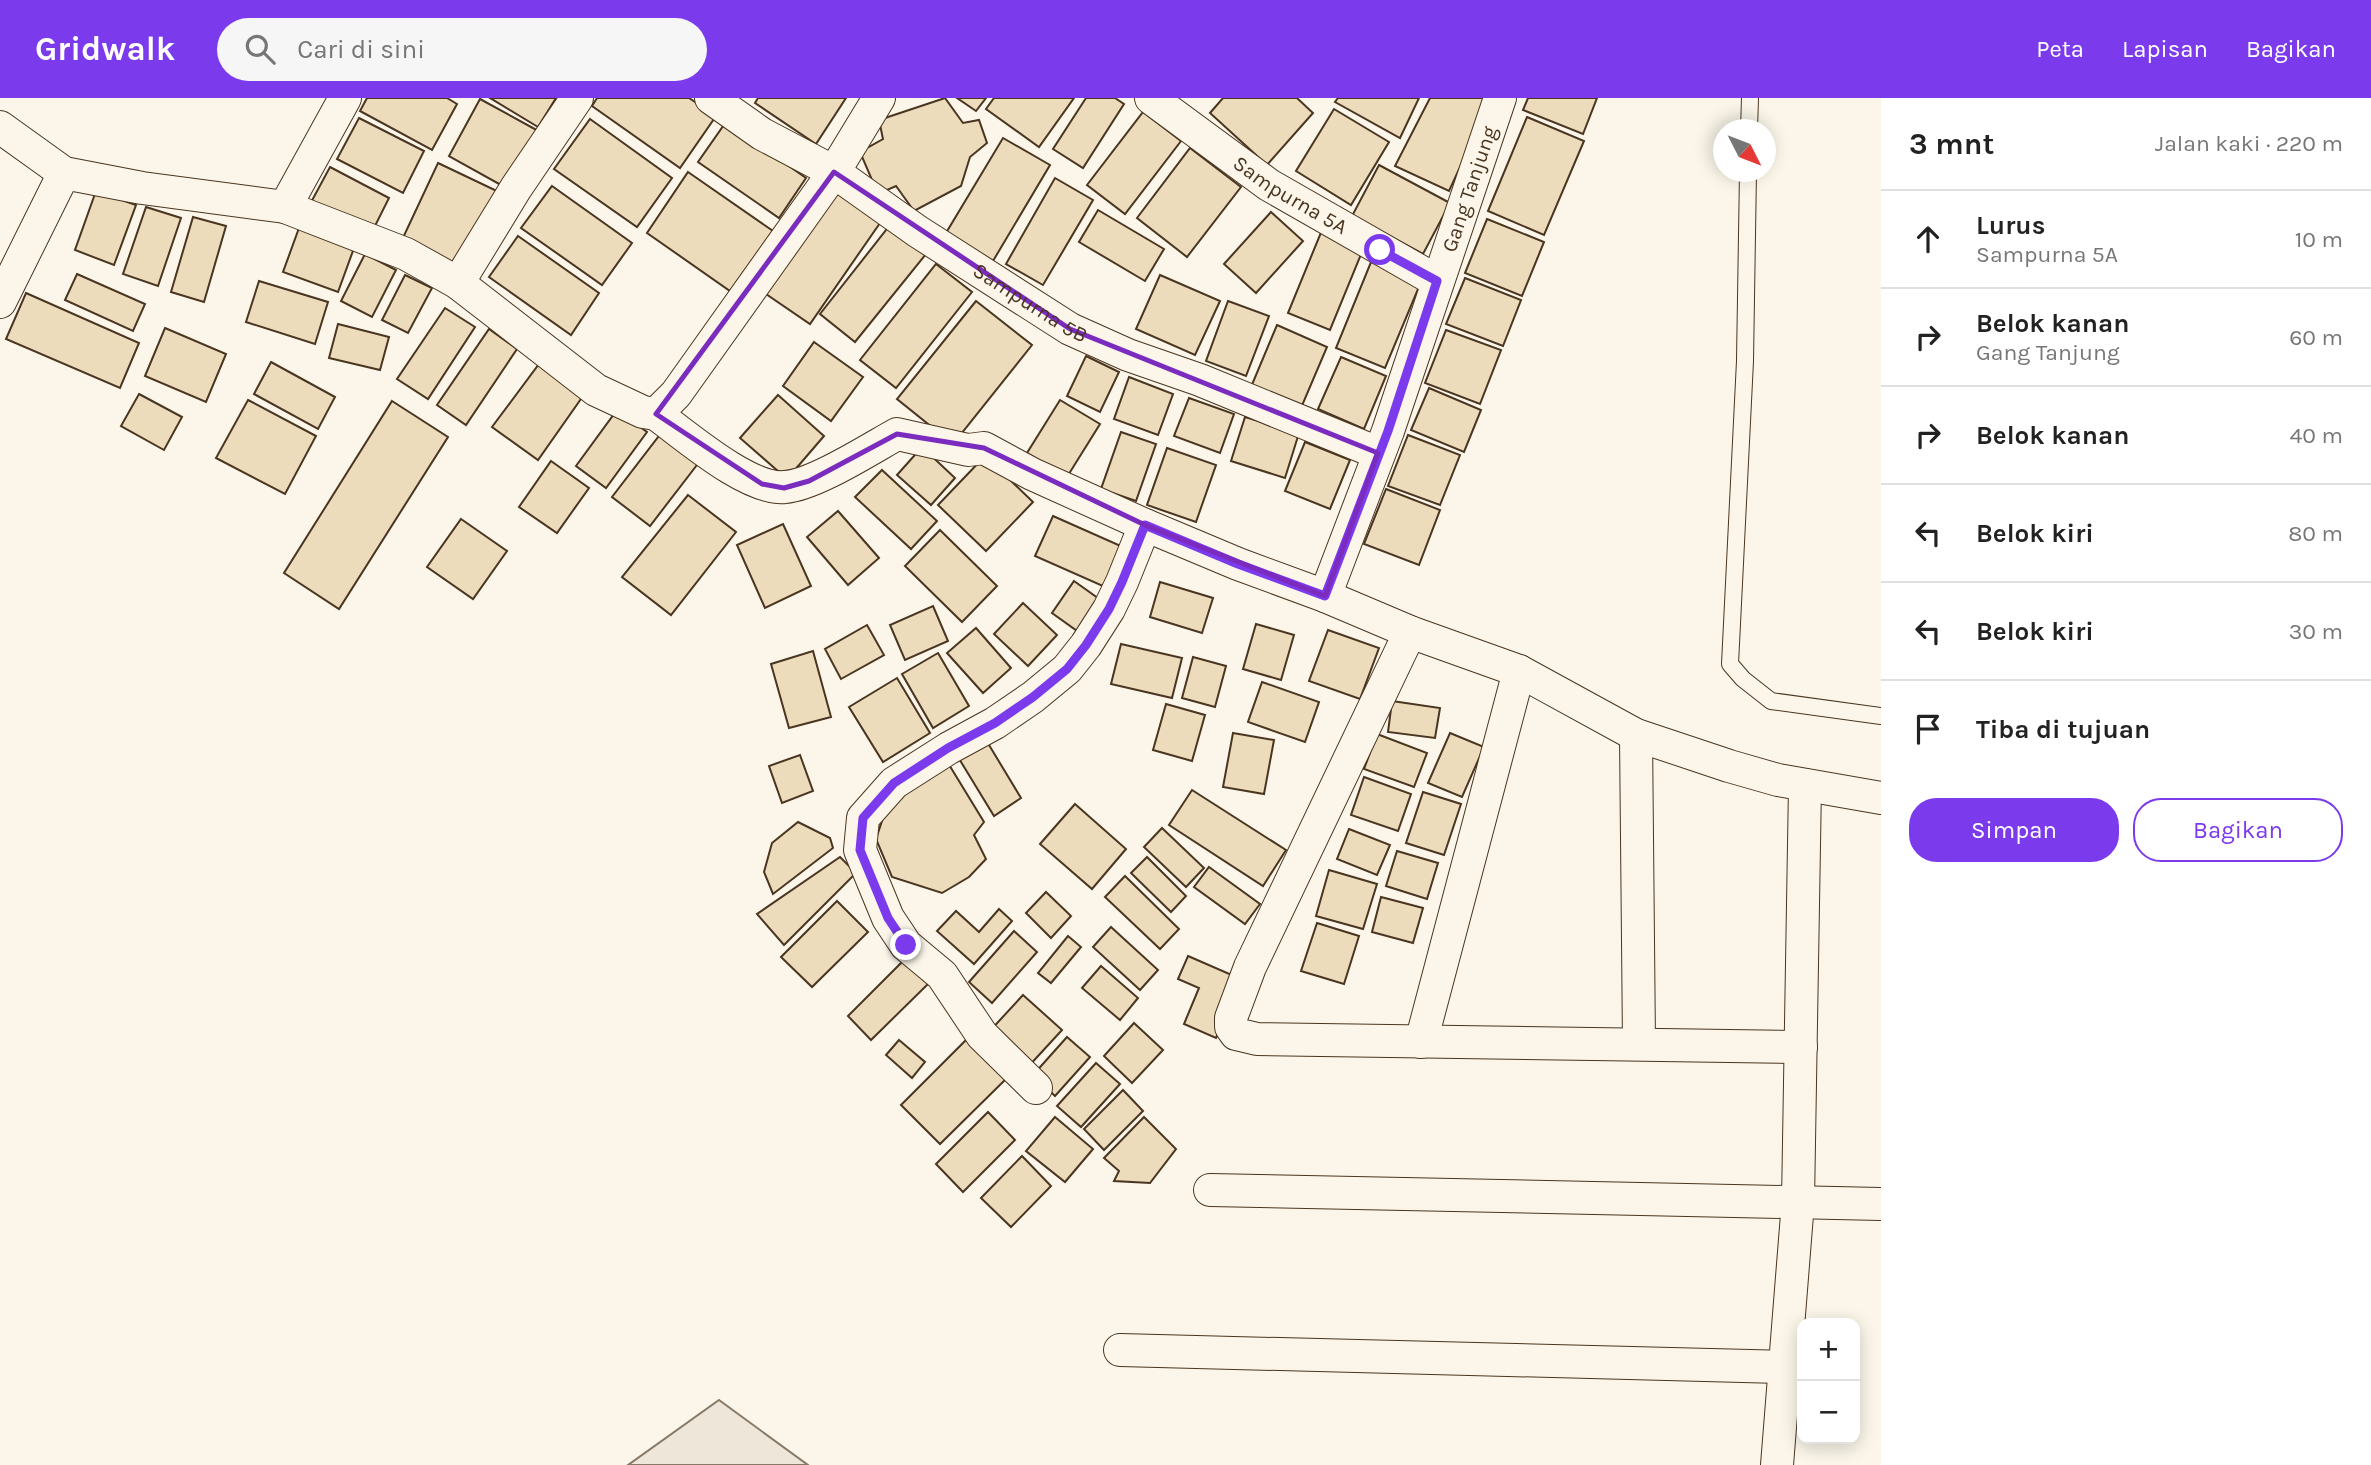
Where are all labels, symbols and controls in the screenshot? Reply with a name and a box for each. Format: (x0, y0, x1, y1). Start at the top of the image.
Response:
search box (217, 18, 707, 81)
text: Gridwalk (35, 30, 175, 68)
icon: search (241, 30, 279, 68)
text: Cari di sini (297, 34, 425, 65)
text: Peta (2036, 35, 2084, 63)
text: Lapisan (2122, 35, 2208, 63)
text: Bagikan (2246, 35, 2336, 63)
north arrow (1713, 119, 1776, 182)
street label: Gang Tanjung (1437, 123, 1502, 255)
text: 3 mnt (1909, 126, 1994, 162)
text: Jalan kaki · 220 m (2155, 130, 2343, 157)
street label: Sampurna 5A (1229, 151, 1352, 239)
text: Lurus (1976, 210, 2045, 241)
icon: ahead (1909, 220, 1947, 258)
text: 10 m (2295, 226, 2343, 253)
route start (1364, 234, 1395, 265)
text: Sampurna 5A (1976, 241, 2118, 268)
street label: Sampurna 5B (969, 258, 1091, 347)
text: Belok kanan (1976, 308, 2129, 339)
icon: right (1909, 318, 1947, 356)
text: 60 m (2289, 324, 2343, 351)
text: Gang Tanjung (1976, 339, 2120, 366)
icon: right (1909, 416, 1947, 454)
text: Belok kanan (1976, 420, 2129, 451)
text: 40 m (2290, 422, 2343, 449)
icon: left (1909, 514, 1947, 552)
text: Belok kiri (1976, 518, 2094, 549)
text: 80 m (2288, 520, 2343, 547)
icon: left (1909, 612, 1947, 650)
text: Belok kiri (1976, 616, 2094, 647)
text: 30 m (2289, 618, 2343, 645)
icon: arrive (1909, 710, 1947, 748)
text: Tiba di tujuan (1976, 714, 2150, 745)
button: Simpan (1909, 798, 2119, 862)
button: Bagikan (2133, 798, 2343, 862)
route end (890, 929, 921, 960)
map controls (1797, 1318, 1860, 1444)
button: + (1797, 1318, 1860, 1381)
button: − (1797, 1381, 1860, 1444)

